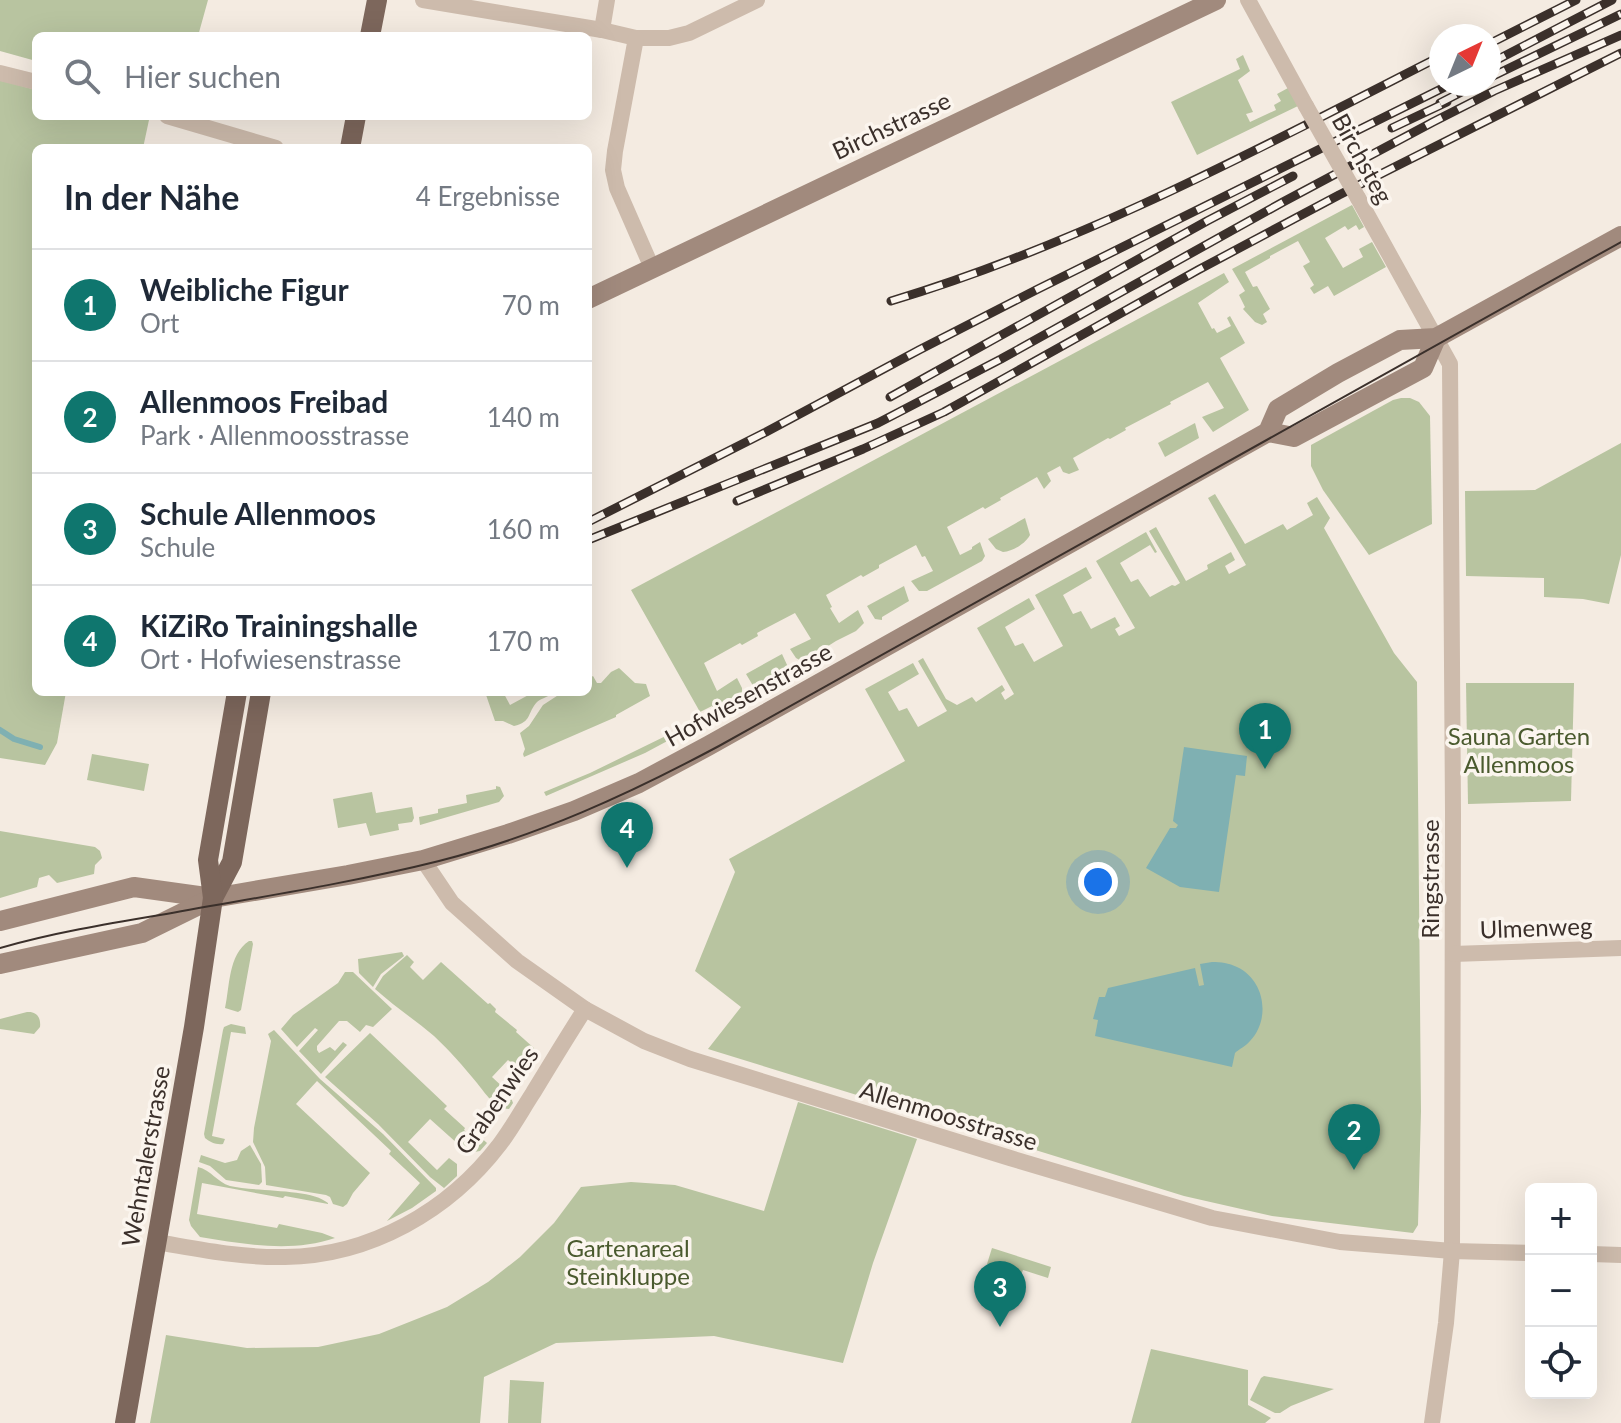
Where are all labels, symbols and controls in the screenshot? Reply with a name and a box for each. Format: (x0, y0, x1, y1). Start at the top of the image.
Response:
north arrow (1429, 24, 1501, 96)
search box (32, 32, 592, 120)
icon: search (60, 54, 104, 98)
text: Hier suchen (124, 58, 281, 94)
street label: Birchstrasse (827, 85, 955, 165)
street label: Birchsteg (1327, 108, 1399, 208)
text: In der Nähe (64, 176, 239, 217)
text: 4 Ergebnisse (416, 180, 560, 212)
text: Weibliche Figur (140, 271, 349, 307)
text: 1 (82, 289, 98, 321)
text: 70 m (502, 289, 560, 321)
text: Ort (140, 307, 179, 339)
text: Allenmoos Freibad (140, 383, 388, 419)
text: 2 (82, 401, 98, 433)
text: 140 m (487, 401, 560, 433)
text: Park · Allenmoosstrasse (140, 419, 409, 451)
text: Schule Allenmoos (140, 495, 376, 531)
text: 3 (82, 513, 98, 545)
text: 160 m (487, 513, 560, 545)
text: Schule (140, 531, 215, 563)
text: KiZiRo Trainingshalle (140, 607, 418, 643)
text: 4 (82, 625, 98, 657)
text: 170 m (487, 625, 560, 657)
street label: Hofwiesenstrasse (659, 636, 837, 752)
text: Ort · Hofwiesenstrasse (140, 643, 401, 675)
pin: 1 (1239, 703, 1291, 769)
park label: Sauna Garten Allenmoos (1448, 721, 1590, 778)
pin: 4 (601, 802, 653, 868)
street label: Ringstrasse (1415, 819, 1444, 939)
your location (1078, 862, 1118, 902)
street label: Ulmenweg (1479, 911, 1593, 943)
street label: Grabenwies (448, 1041, 544, 1159)
street label: Wehntalerstrasse (115, 1063, 175, 1249)
street label: Allenmoosstrasse (857, 1074, 1041, 1156)
pin: 2 (1328, 1104, 1380, 1170)
map controls (1525, 1183, 1597, 1399)
button: + (1525, 1183, 1597, 1255)
park label: Gartenareal Steinkluppe (566, 1233, 690, 1290)
button: − (1525, 1255, 1597, 1327)
pin: 3 (974, 1261, 1026, 1327)
button: locate (1525, 1327, 1597, 1399)

